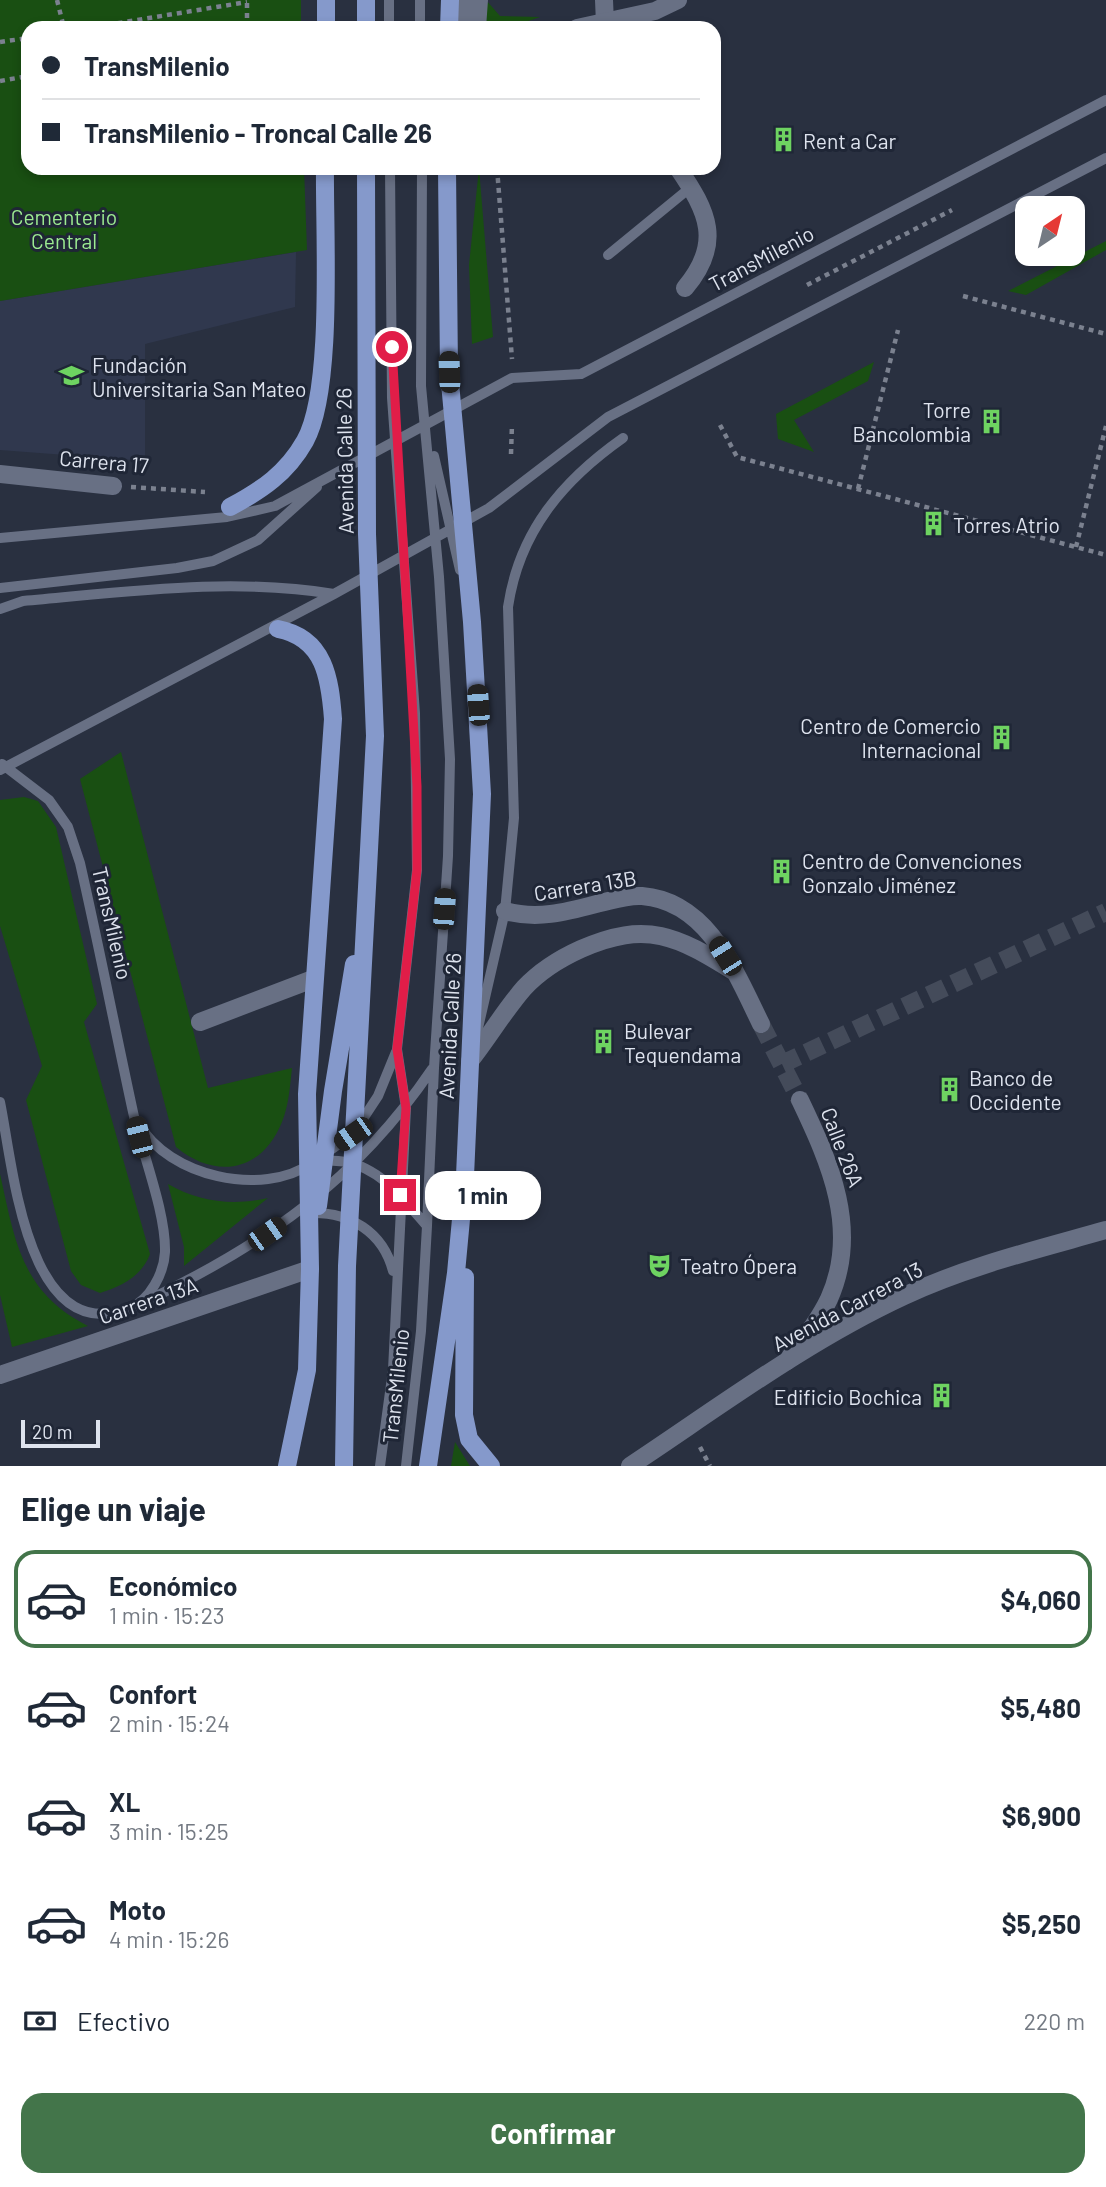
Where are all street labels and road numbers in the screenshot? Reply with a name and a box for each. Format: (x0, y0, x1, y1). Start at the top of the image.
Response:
street label: TransMilenio (704, 220, 818, 296)
street label: Avenida Calle 26 (330, 388, 358, 534)
street label: Carrera 17 (58, 445, 150, 477)
street label: TransMilenio (88, 864, 138, 982)
street label: Carrera 13B (532, 865, 638, 905)
street label: Avenida Calle 26 (433, 952, 465, 1100)
street label: Calle 26A (816, 1104, 870, 1191)
street label: Avenida Carrera 13 (768, 1256, 926, 1356)
street label: Carrera 13A (95, 1271, 201, 1329)
street label: TransMilenio (377, 1327, 413, 1445)

